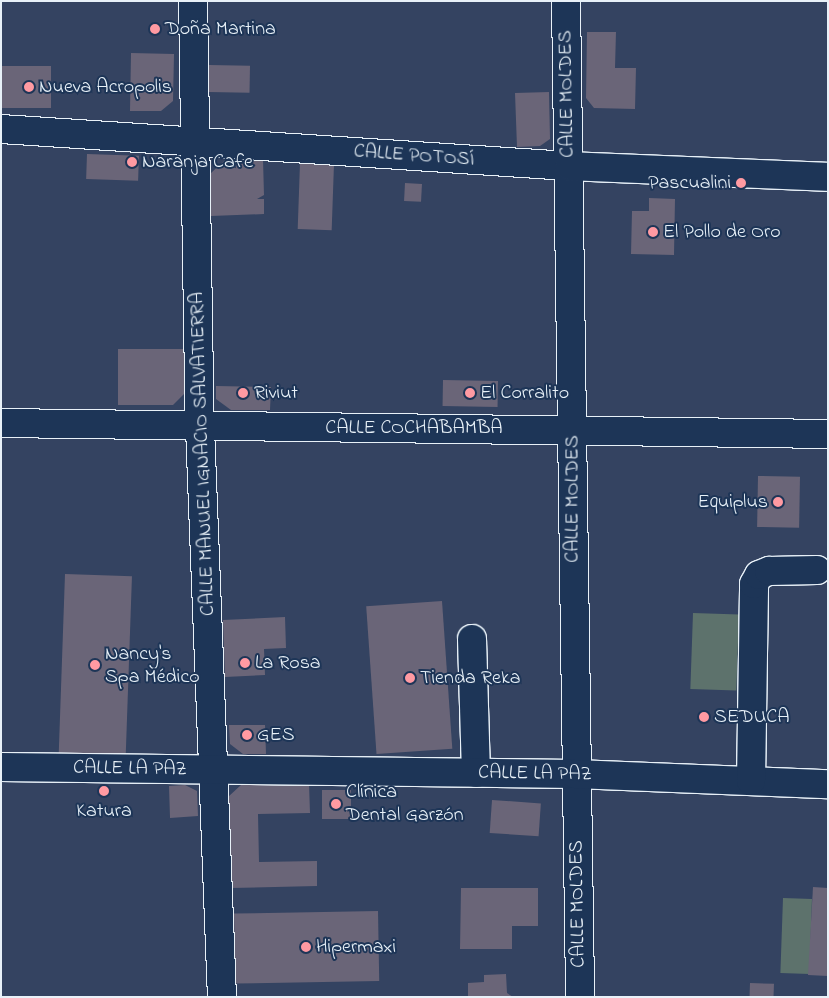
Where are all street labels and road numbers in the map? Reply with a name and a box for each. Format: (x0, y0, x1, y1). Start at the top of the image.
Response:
street label: CALLE MOLDES (554, 30, 580, 158)
street label: CALLE POTOSÍ (353, 140, 475, 172)
street label: CALLE MANUEL IGNACIO SALVATIERRA (185, 292, 221, 616)
street label: CALLE COCHABAMBA (325, 416, 503, 440)
street label: CALLE MOLDES (561, 435, 585, 563)
street label: CALLE LA PAZ (73, 756, 187, 782)
street label: CALLE LA PAZ (478, 761, 592, 787)
street label: CALLE MOLDES (565, 840, 591, 968)

